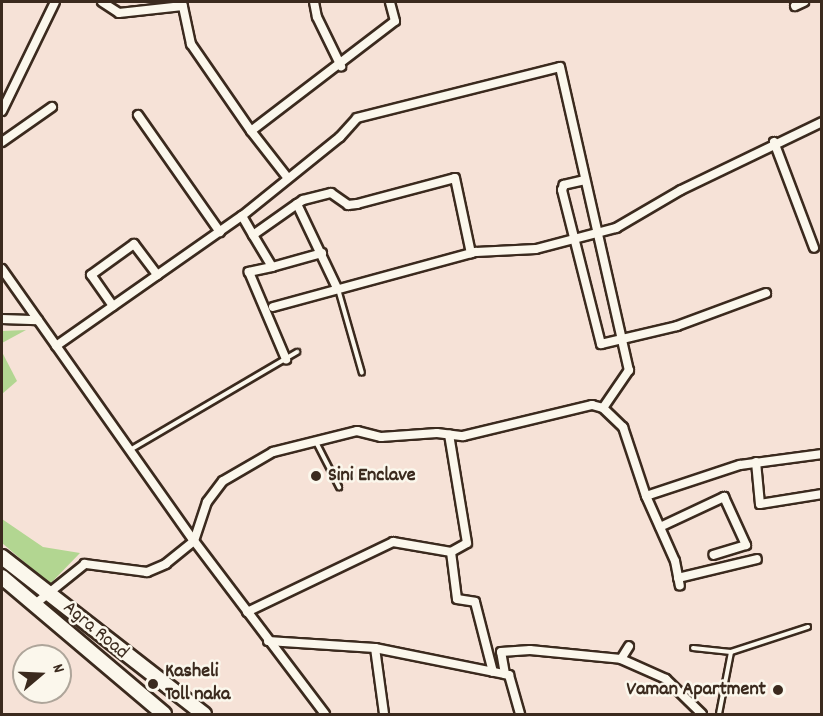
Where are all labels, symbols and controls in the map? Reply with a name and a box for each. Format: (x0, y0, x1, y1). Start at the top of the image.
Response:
place label: Sini Enclave (328, 464, 416, 488)
marker: Sini Enclave (309, 469, 323, 483)
street label: Agra Road (57, 597, 133, 665)
north arrow (12, 644, 72, 704)
place label: Kasheli Toll naka (165, 660, 230, 707)
text: N (45, 661, 70, 676)
marker: Kasheli Toll naka (146, 677, 160, 691)
place label: Vaman Apartment (627, 678, 766, 702)
marker: Vaman Apartment (771, 683, 785, 697)

